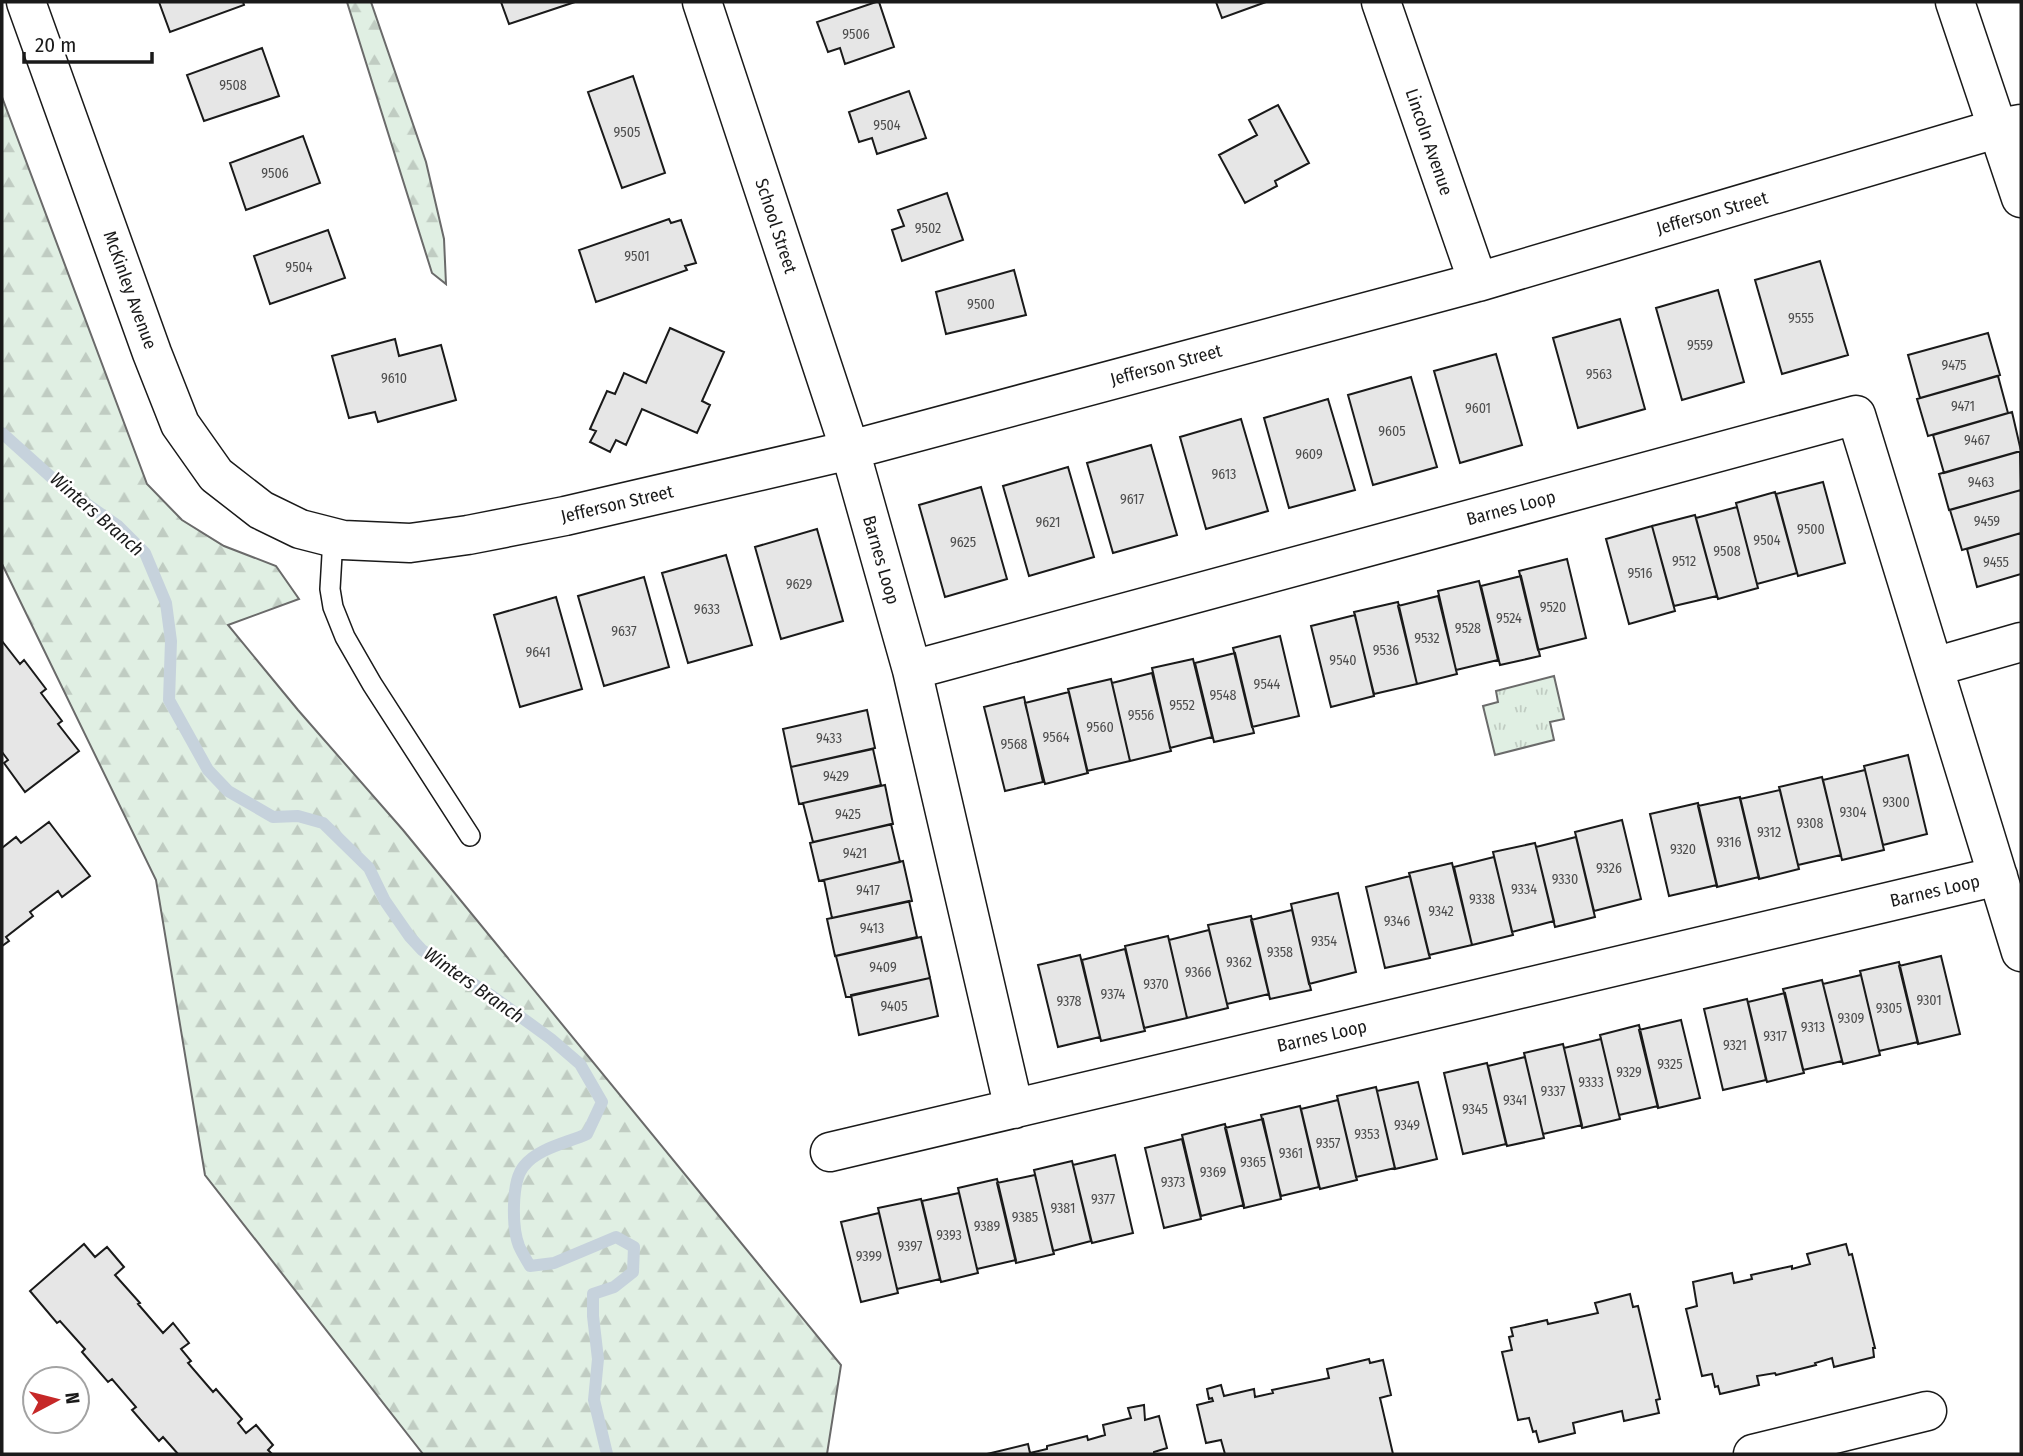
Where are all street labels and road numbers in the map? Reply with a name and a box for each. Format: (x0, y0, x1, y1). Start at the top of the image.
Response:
street label: Lincoln Avenue (1400, 86, 1458, 198)
street label: School Street (750, 176, 802, 276)
street label: Jefferson Street (1654, 187, 1770, 239)
street label: McKinley Avenue (98, 228, 162, 352)
street label: Jefferson Street (1108, 340, 1224, 390)
street label: Jefferson Street (559, 480, 675, 528)
street label: Barnes Loop (1464, 486, 1558, 530)
street label: Barnes Loop (858, 513, 904, 607)
street label: Barnes Loop (1888, 870, 1982, 912)
street label: Barnes Loop (1275, 1015, 1369, 1057)

